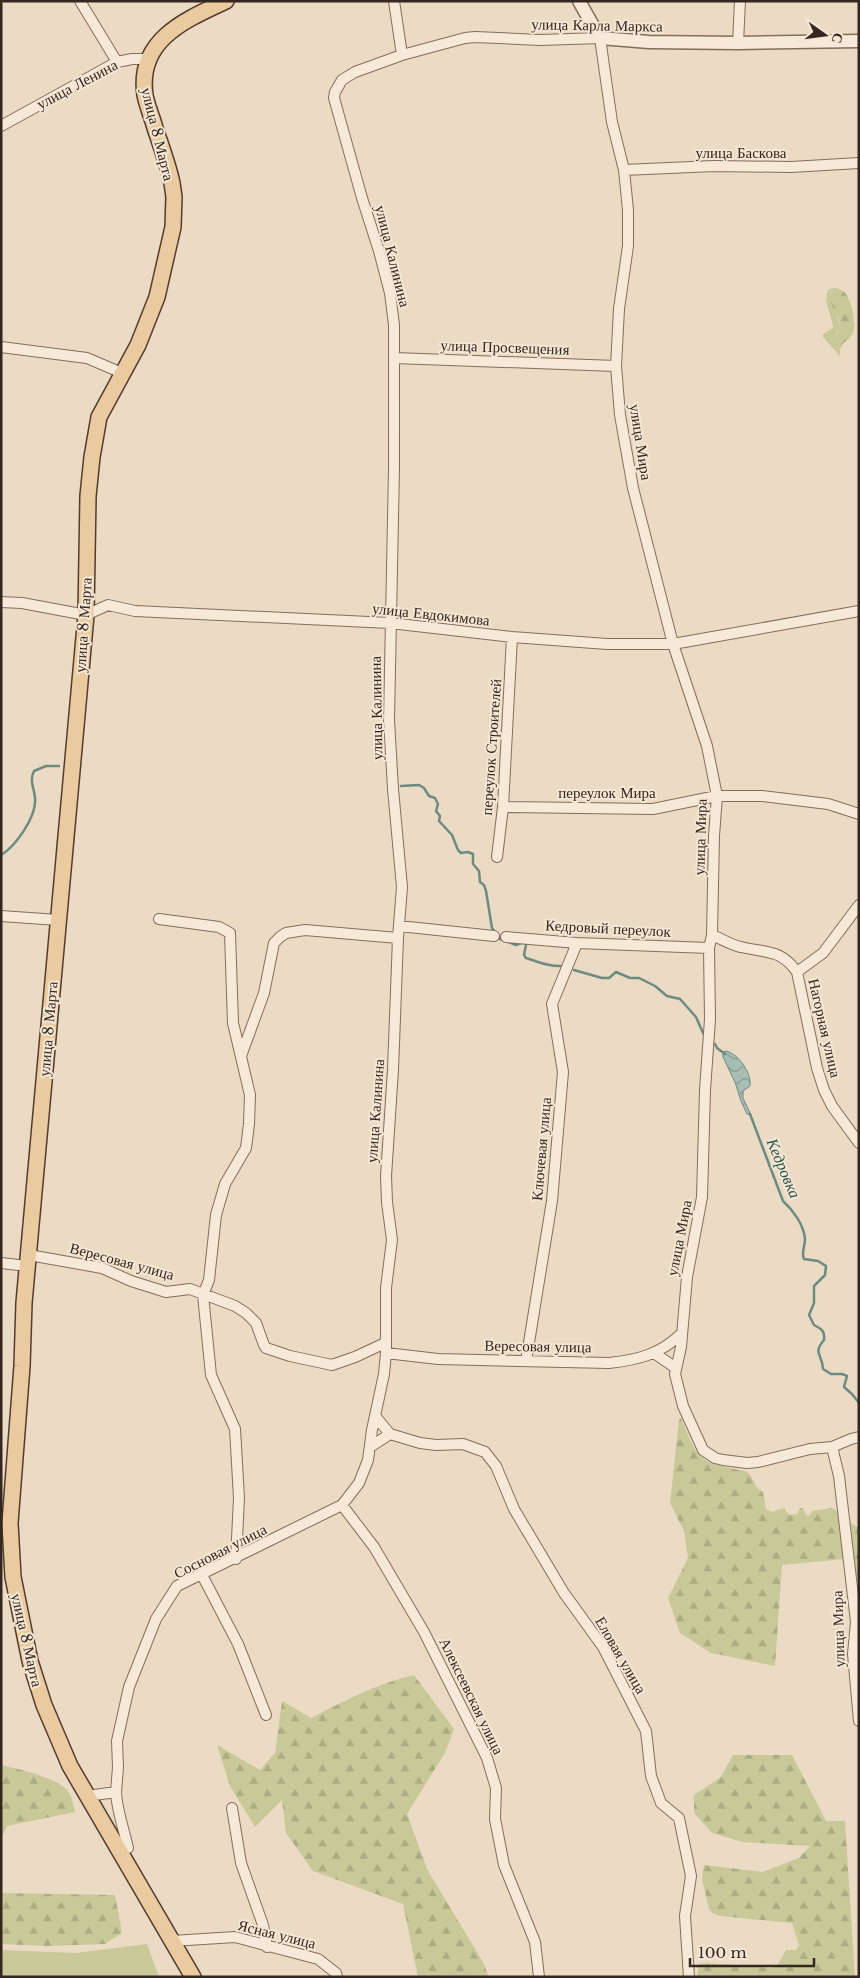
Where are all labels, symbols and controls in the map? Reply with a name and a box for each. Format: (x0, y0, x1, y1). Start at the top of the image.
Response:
north arrow (800, 10, 850, 60)
street label: улица Карла Маркса (531, 14, 663, 36)
text: С (828, 31, 848, 45)
street label: улица Ленина (33, 55, 121, 113)
street label: улица 8 Марта (137, 85, 179, 183)
street label: улица Баскова (696, 143, 787, 162)
street label: улица Калинина (371, 203, 415, 309)
street label: улица Просвещения (440, 335, 570, 359)
street label: улица Мира (626, 403, 656, 482)
street label: улица 8 Марта (70, 576, 96, 673)
street label: улица Евдокимова (371, 598, 491, 630)
street label: улица Калинина (366, 655, 386, 760)
street label: переулок Строителей (477, 678, 505, 816)
street label: переулок Мира (558, 783, 656, 802)
street label: улица Мира (689, 798, 711, 876)
street label: Кедровый переулок (545, 915, 672, 941)
street label: Нагорная улица (804, 977, 846, 1080)
street label: улица 8 Марта (34, 980, 62, 1077)
street label: улица Калинина (362, 1058, 388, 1164)
street label: Ключевая улица (527, 1096, 555, 1202)
water label: Кедровка (762, 1134, 806, 1201)
street label: улица Мира (662, 1198, 696, 1278)
street label: Вересовая улица (68, 1238, 177, 1284)
street label: Вересовая улица (484, 1336, 592, 1356)
street label: Сосновая улица (170, 1519, 270, 1583)
street label: улица Мира (827, 1590, 849, 1668)
street label: улица 8 Марта (7, 1591, 47, 1689)
street label: Еловая улица (591, 1613, 651, 1697)
street label: Алексеевская улица (435, 1634, 509, 1758)
street label: Ясная улица (236, 1915, 318, 1953)
scale bar (690, 1936, 814, 1968)
text: 100 m (698, 1943, 747, 1962)

